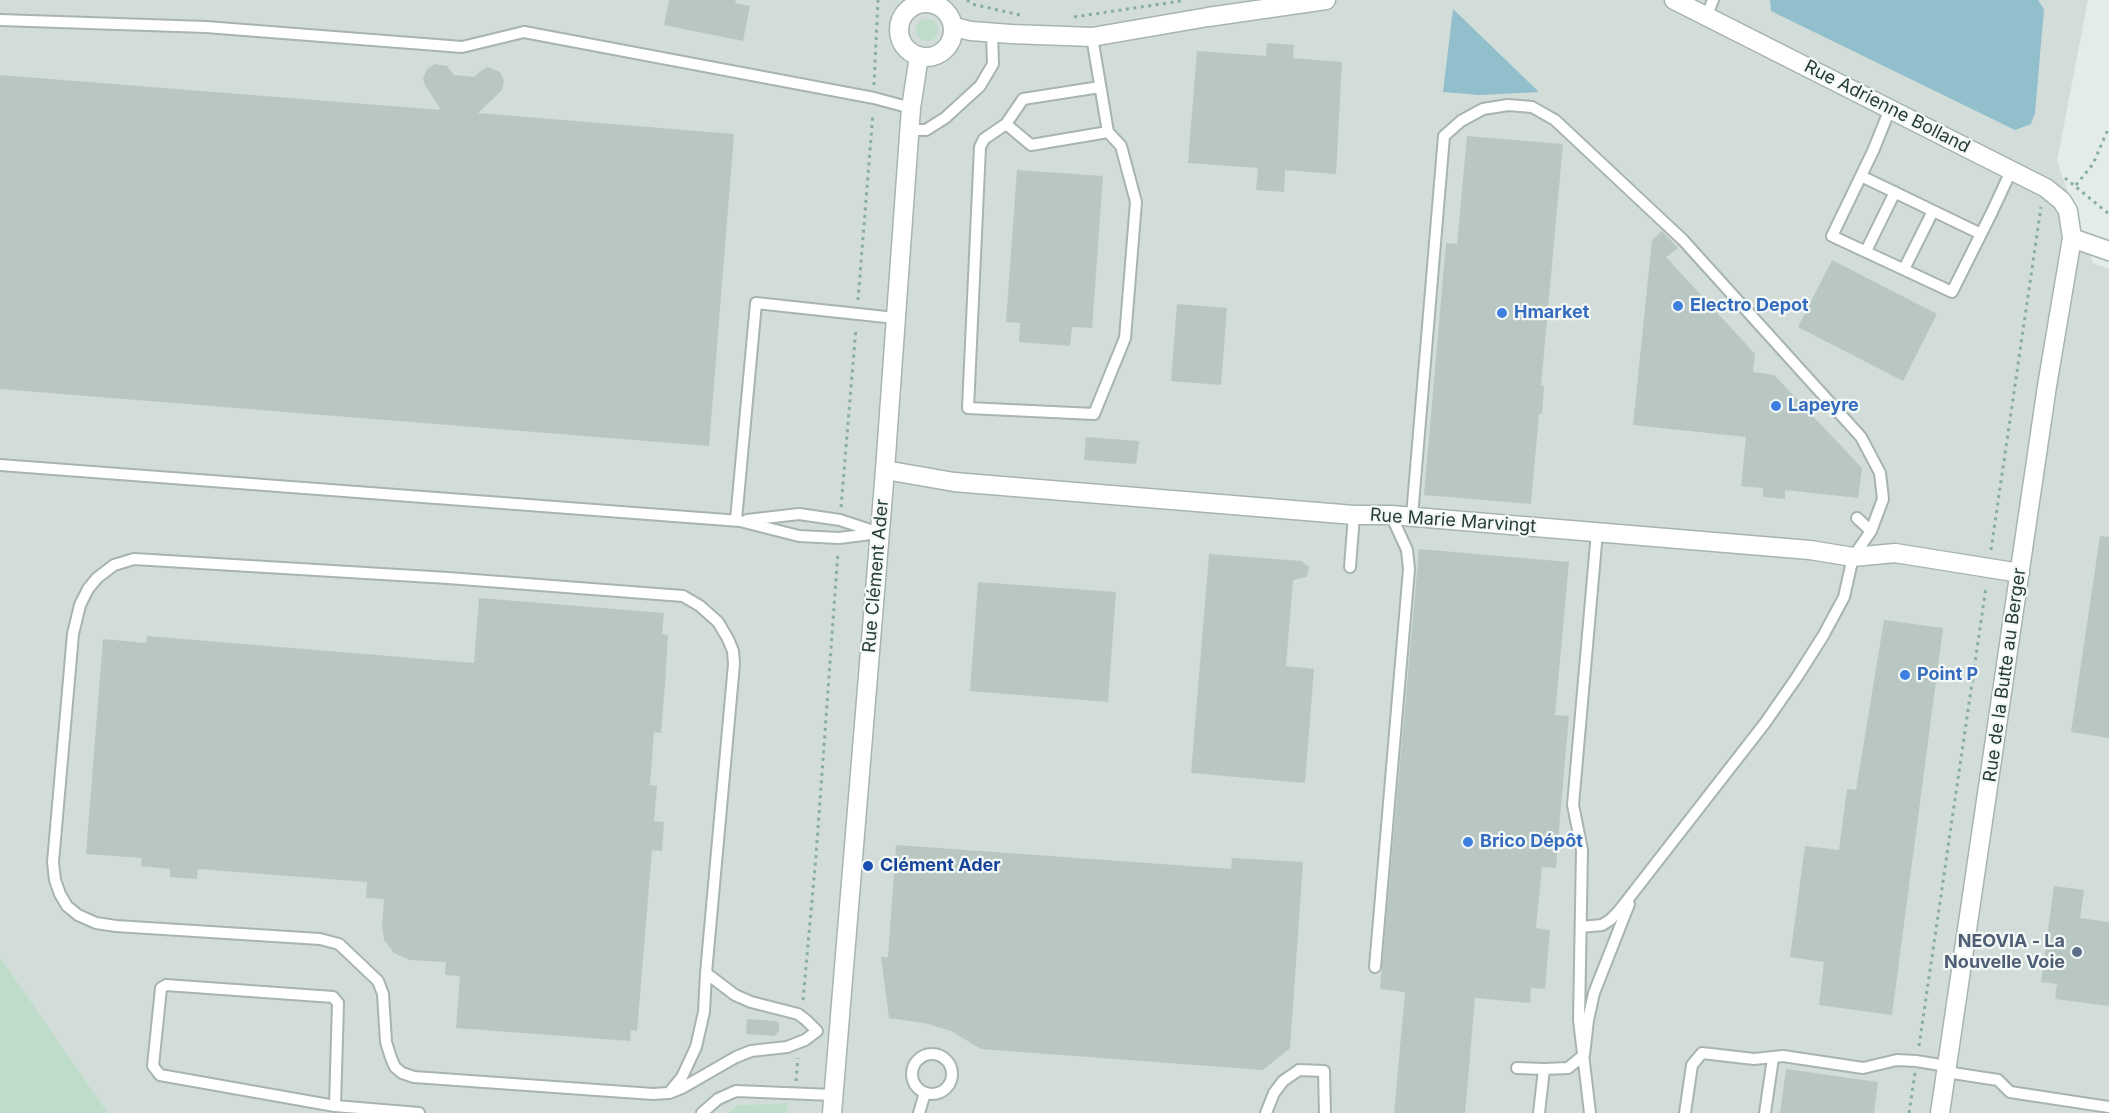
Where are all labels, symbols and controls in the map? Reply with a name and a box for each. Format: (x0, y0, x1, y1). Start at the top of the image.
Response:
street label: Rue Adrienne Bolland (1801, 56, 1973, 158)
place label: Electro Depot (1690, 295, 1809, 317)
marker: Electro Depot (1671, 299, 1685, 313)
place label: Hmarket (1514, 302, 1589, 324)
marker: Hmarket (1495, 306, 1509, 320)
place label: Lapeyre (1788, 395, 1859, 417)
marker: Lapeyre (1769, 399, 1783, 413)
street label: Rue Clément Ader (859, 498, 893, 654)
street label: Rue Marie Marvingt (1369, 504, 1537, 538)
street label: Rue de la Butte au Berger (1979, 567, 2031, 783)
place label: Point P (1917, 664, 1978, 686)
marker: Point P (1898, 668, 1912, 682)
place label: Brico Dépôt (1480, 831, 1583, 853)
marker: Brico Dépôt (1461, 835, 1475, 849)
place label: Clément Ader (880, 855, 1001, 877)
marker: Clément Ader (861, 859, 875, 873)
place label: NEOVIA - La Nouvelle Voie (1944, 931, 2065, 974)
marker: NEOVIA - La Nouvelle Voie (2070, 945, 2084, 959)

